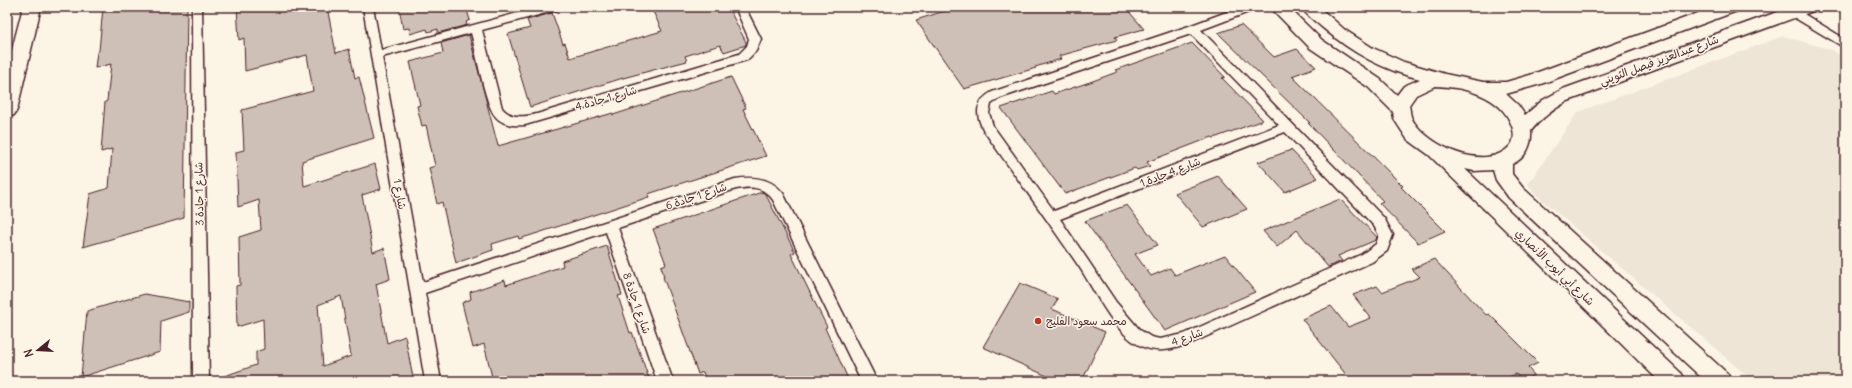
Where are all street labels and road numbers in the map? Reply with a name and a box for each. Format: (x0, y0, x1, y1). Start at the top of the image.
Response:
street label: شارع عبدالعزيز فيصل الثويني (1598, 32, 1722, 92)
street label: شارع 1 جادة 4 (573, 82, 639, 115)
street label: شارع 4 جادة 1 (1138, 154, 1203, 192)
street label: شارع 1 جادة 3 (191, 162, 209, 226)
street label: شارع 1 (388, 178, 410, 211)
street label: شارع 1 جادة 6 (663, 179, 729, 214)
street label: شارع أبي أيوب الأنصاري (1510, 226, 1597, 311)
street label: شارع 1 جادة 8 (618, 271, 654, 336)
street label: شارع 4 (1169, 325, 1205, 351)

